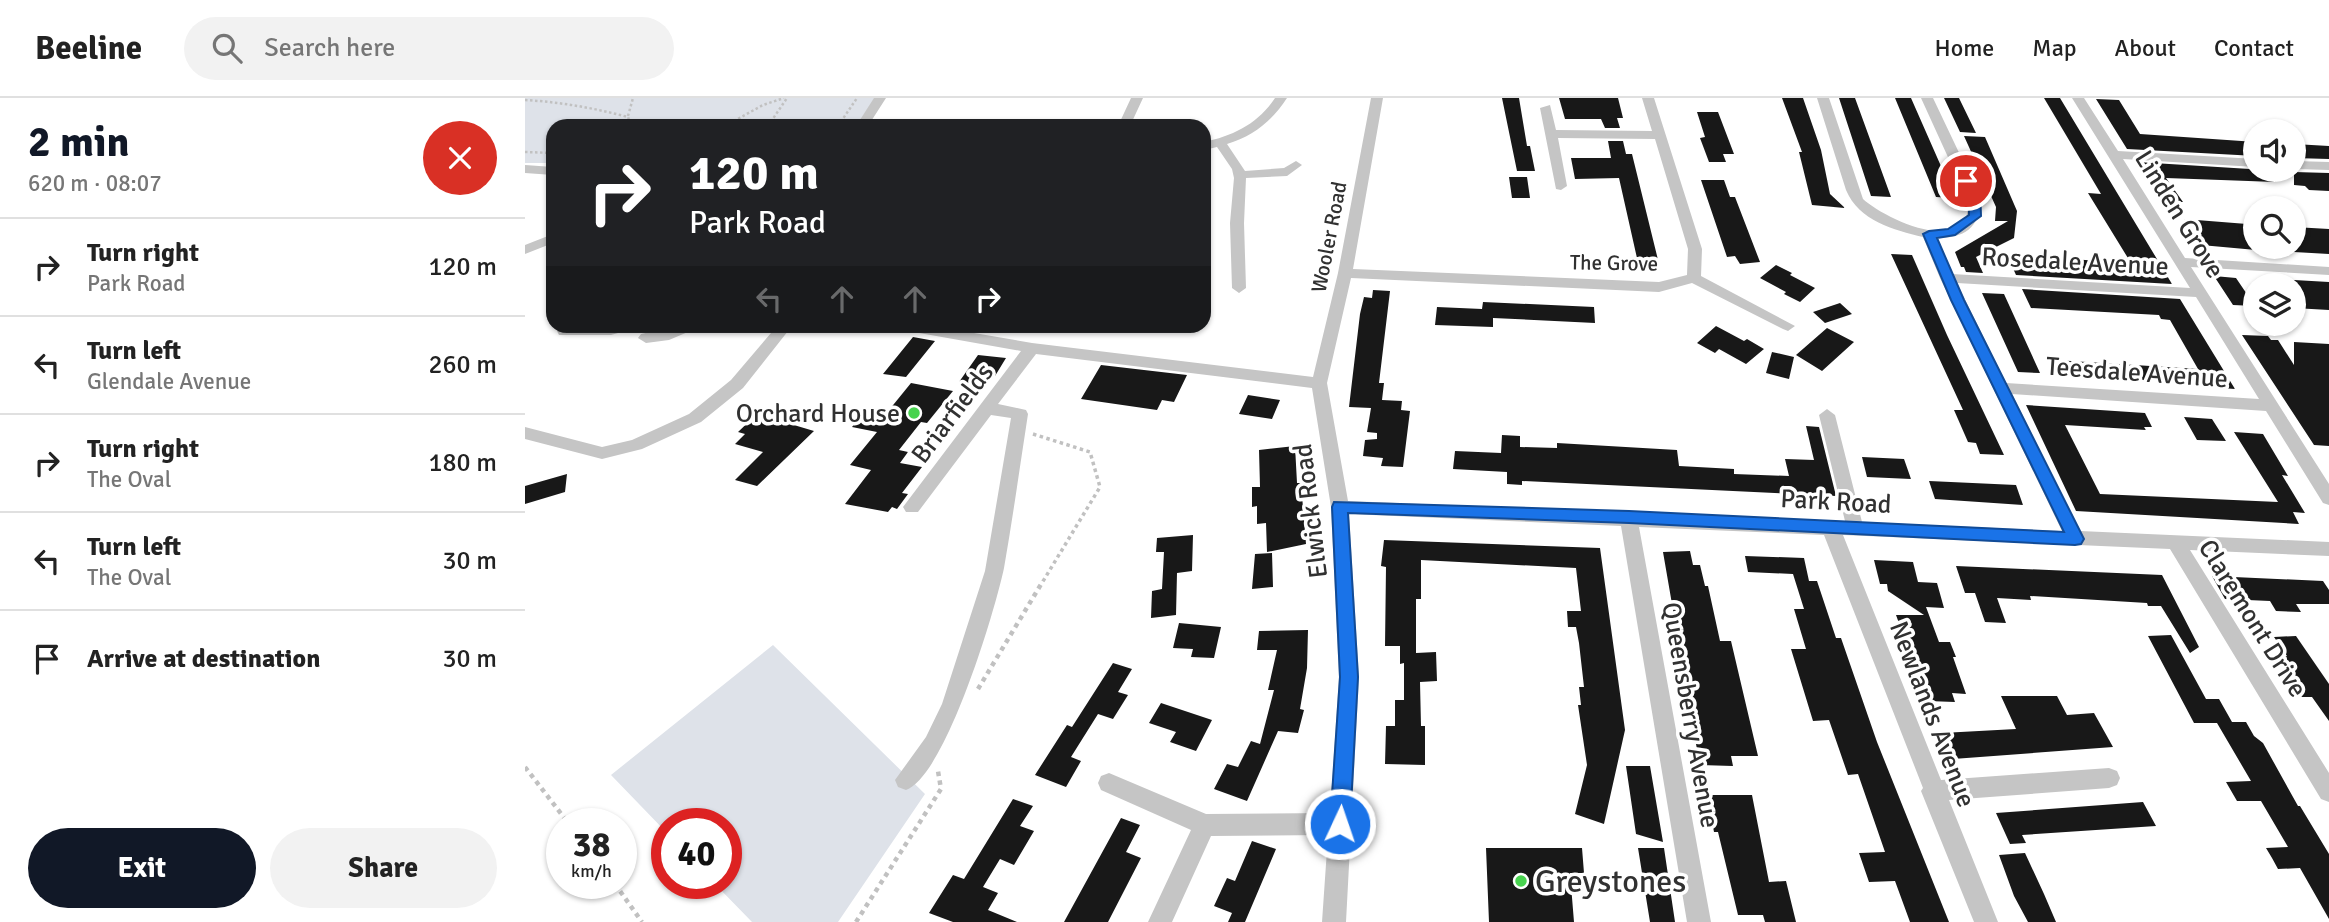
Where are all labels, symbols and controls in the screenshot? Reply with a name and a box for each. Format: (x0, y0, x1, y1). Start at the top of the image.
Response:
search box (184, 17, 674, 80)
text: Beeline (35, 28, 142, 69)
icon: search (208, 29, 246, 67)
text: Search here (264, 32, 395, 64)
text: Home (1934, 33, 1994, 63)
text: Map (2032, 33, 2077, 63)
text: About (2115, 33, 2176, 63)
text: Contact (2214, 33, 2294, 63)
text: 2 min (28, 117, 129, 168)
map controls (2243, 119, 2306, 336)
button: sound (2243, 119, 2306, 182)
button: close (423, 121, 497, 195)
text: 120 m (689, 143, 819, 203)
street label: Linden Grove (2127, 145, 2231, 284)
icon: right (574, 147, 665, 238)
pin (1936, 151, 1996, 211)
icon: arrive (1947, 162, 1985, 200)
text: 620 m · 08:07 (28, 169, 162, 198)
street label: Wooler Road (1305, 179, 1353, 295)
button: search (2243, 196, 2306, 259)
text: Park Road (689, 203, 826, 242)
text: Turn right (87, 237, 199, 269)
street label: Rosedale Avenue (1980, 241, 2169, 283)
icon: right (28, 248, 66, 286)
street label: The Grove (1570, 249, 1658, 277)
text: 120 m (428, 251, 497, 283)
text: Park Road (87, 269, 186, 298)
button: layers (2243, 273, 2306, 336)
icon: left (750, 280, 788, 318)
icon: ahead (823, 280, 861, 318)
icon: ahead (896, 280, 934, 318)
icon: right (969, 280, 1007, 318)
text: Turn left (87, 335, 181, 367)
icon: left (28, 346, 66, 384)
text: 260 m (428, 349, 497, 381)
street label: Teesdale Avenue (2045, 351, 2229, 395)
street label: Briarfields (905, 357, 1001, 470)
text: Glendale Avenue (87, 367, 251, 396)
place label: Orchard House (736, 398, 900, 430)
marker: Orchard House (906, 405, 922, 421)
text: Turn right (87, 433, 199, 465)
street label: Elwick Road (1287, 442, 1335, 580)
icon: right (28, 444, 66, 482)
text: 180 m (428, 447, 497, 479)
text: The Oval (87, 465, 171, 494)
street label: Park Road (1780, 483, 1892, 521)
text: Turn left (87, 531, 181, 563)
street label: Claremont Drive (2191, 534, 2313, 703)
icon: left (28, 542, 66, 580)
text: 30 m (442, 545, 497, 577)
text: The Oval (87, 563, 171, 592)
street label: Queensberry Avenue (1654, 600, 1726, 830)
street label: Newlands Avenue (1882, 617, 1982, 812)
icon: arrive (28, 640, 66, 678)
text: Arrive at destination (87, 643, 320, 675)
text: 30 m (442, 643, 497, 675)
position arrow (1303, 787, 1377, 861)
speed limit sign: 40 (651, 808, 742, 899)
text: 38 (573, 823, 610, 866)
button: Exit (28, 828, 256, 908)
button: Share (270, 828, 497, 908)
text: km/h (571, 860, 612, 882)
place label: Greystones (1535, 862, 1686, 901)
marker: Greystones (1513, 873, 1529, 889)

